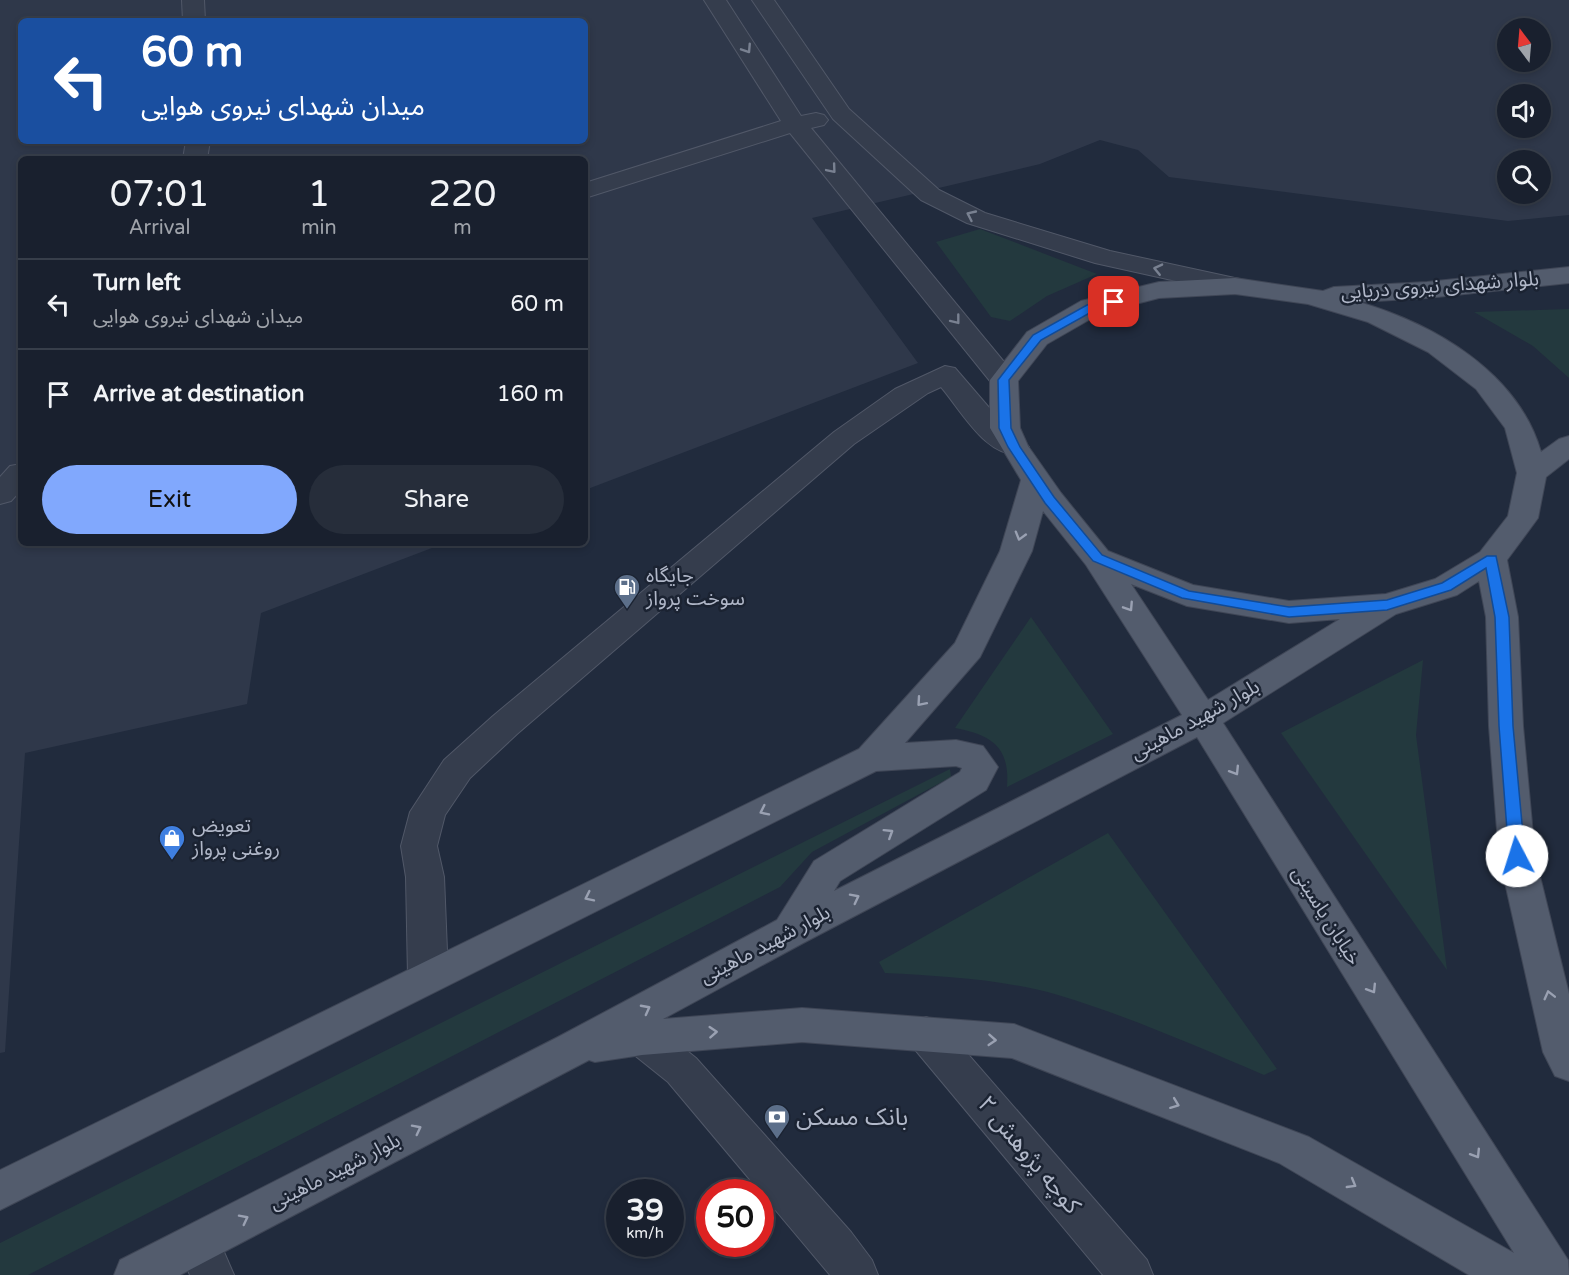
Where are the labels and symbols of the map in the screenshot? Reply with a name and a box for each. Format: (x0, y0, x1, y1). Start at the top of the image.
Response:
north arrow (1497, 18, 1551, 72)
one-way arrow (740, 43, 752, 53)
one-way arrow (825, 162, 836, 173)
one-way arrow (966, 210, 977, 222)
one-way arrow (1153, 263, 1163, 276)
street label: بلوار شهدای نیروی دریایی (1340, 267, 1540, 305)
pin (1088, 276, 1139, 327)
one-way arrow (948, 313, 959, 324)
one-way arrow (1015, 531, 1028, 541)
place label: جایگاه سوخت پرواز (645, 564, 745, 611)
fuel station icon: جایگاه سوخت پرواز (612, 572, 642, 610)
one-way arrow (1122, 601, 1134, 611)
street label: بلوار شهید ماهینی (1126, 675, 1264, 765)
one-way arrow (917, 695, 928, 705)
one-way arrow (1228, 764, 1239, 775)
one-way arrow (760, 804, 771, 815)
place label: تعویض روغنی پرواز (191, 814, 280, 861)
shop icon: تعویض روغنی پرواز (157, 823, 187, 861)
position arrow (1485, 824, 1549, 888)
one-way arrow (883, 828, 893, 840)
street label: خیابان یاسینی (1286, 862, 1366, 970)
one-way arrow (585, 890, 596, 901)
one-way arrow (848, 894, 859, 905)
street label: بلوار شهید ماهینی (696, 901, 834, 989)
one-way arrow (1365, 983, 1377, 993)
one-way arrow (1543, 990, 1556, 1000)
one-way arrow (639, 1005, 650, 1016)
one-way arrow (709, 1026, 718, 1039)
one-way arrow (987, 1033, 996, 1046)
street label: کوچه پژوهش ۲ (971, 1090, 1087, 1221)
one-way arrow (1169, 1096, 1180, 1109)
bank icon: بانک مسکن (762, 1102, 792, 1140)
place label: بانک مسکن (796, 1103, 908, 1132)
one-way arrow (411, 1125, 421, 1136)
street label: بلوار شهید ماهینی (265, 1129, 405, 1215)
one-way arrow (1469, 1148, 1480, 1159)
one-way arrow (1346, 1176, 1356, 1188)
speed limit sign: 50 (696, 1179, 774, 1257)
one-way arrow (238, 1215, 248, 1226)

